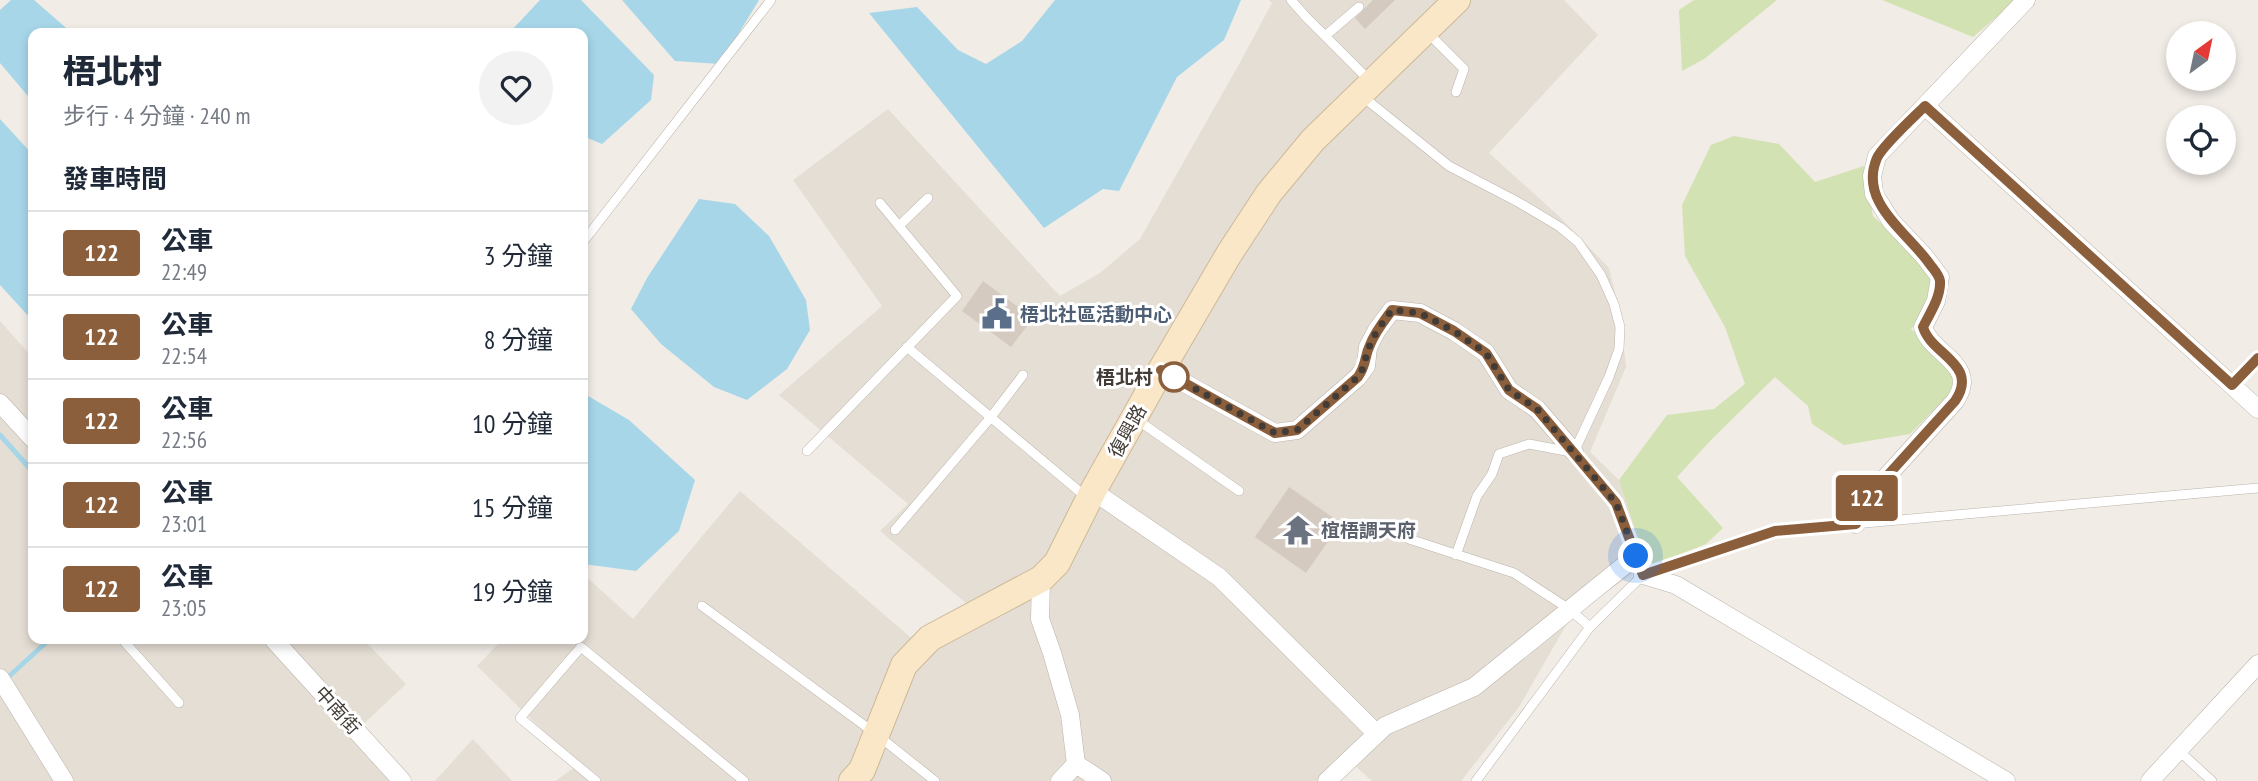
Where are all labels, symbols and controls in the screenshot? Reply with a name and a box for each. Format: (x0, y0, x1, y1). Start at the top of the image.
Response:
north arrow (2166, 21, 2236, 91)
map controls (2166, 21, 2236, 175)
text: 梧北村 (63, 49, 162, 92)
button: heart (479, 51, 553, 125)
text: 步行 · 4 分鐘 · 240 m (63, 101, 250, 130)
button: locate (2166, 105, 2236, 175)
text: 發車時間 (63, 162, 167, 195)
text: 公車 (161, 224, 213, 257)
text: 122 (84, 237, 119, 268)
text: 3 分鐘 (484, 239, 553, 272)
text: 22:49 (161, 257, 207, 286)
public building icon: 梧北社區活動中心 (980, 297, 1014, 331)
place label: 梧北社區活動中心 (1020, 302, 1172, 326)
text: 公車 (161, 308, 213, 341)
text: 122 (84, 321, 119, 352)
text: 8 分鐘 (484, 323, 553, 356)
text: 22:54 (161, 341, 207, 370)
marker: 梧北村 (1159, 362, 1189, 392)
place label: 梧北村 (1096, 365, 1153, 389)
text: 公車 (161, 392, 213, 425)
street label: 復興路 (1103, 400, 1151, 462)
text: 122 (84, 405, 119, 436)
text: 10 分鐘 (472, 407, 553, 440)
text: 22:56 (161, 425, 207, 454)
line badge: 122 (1827, 475, 1907, 521)
text: 公車 (161, 476, 213, 509)
text: 122 (1850, 482, 1884, 513)
text: 122 (84, 489, 119, 520)
text: 15 分鐘 (472, 491, 553, 524)
text: 23:01 (161, 509, 207, 538)
temple icon: 椬梧調天府 (1281, 513, 1315, 547)
place label: 椬梧調天府 (1321, 518, 1416, 542)
your location (1618, 538, 1653, 573)
text: 公車 (161, 560, 213, 593)
text: 122 (84, 573, 119, 604)
text: 19 分鐘 (472, 575, 553, 608)
text: 23:05 (161, 593, 207, 622)
street label: 中南街 (310, 681, 366, 739)

